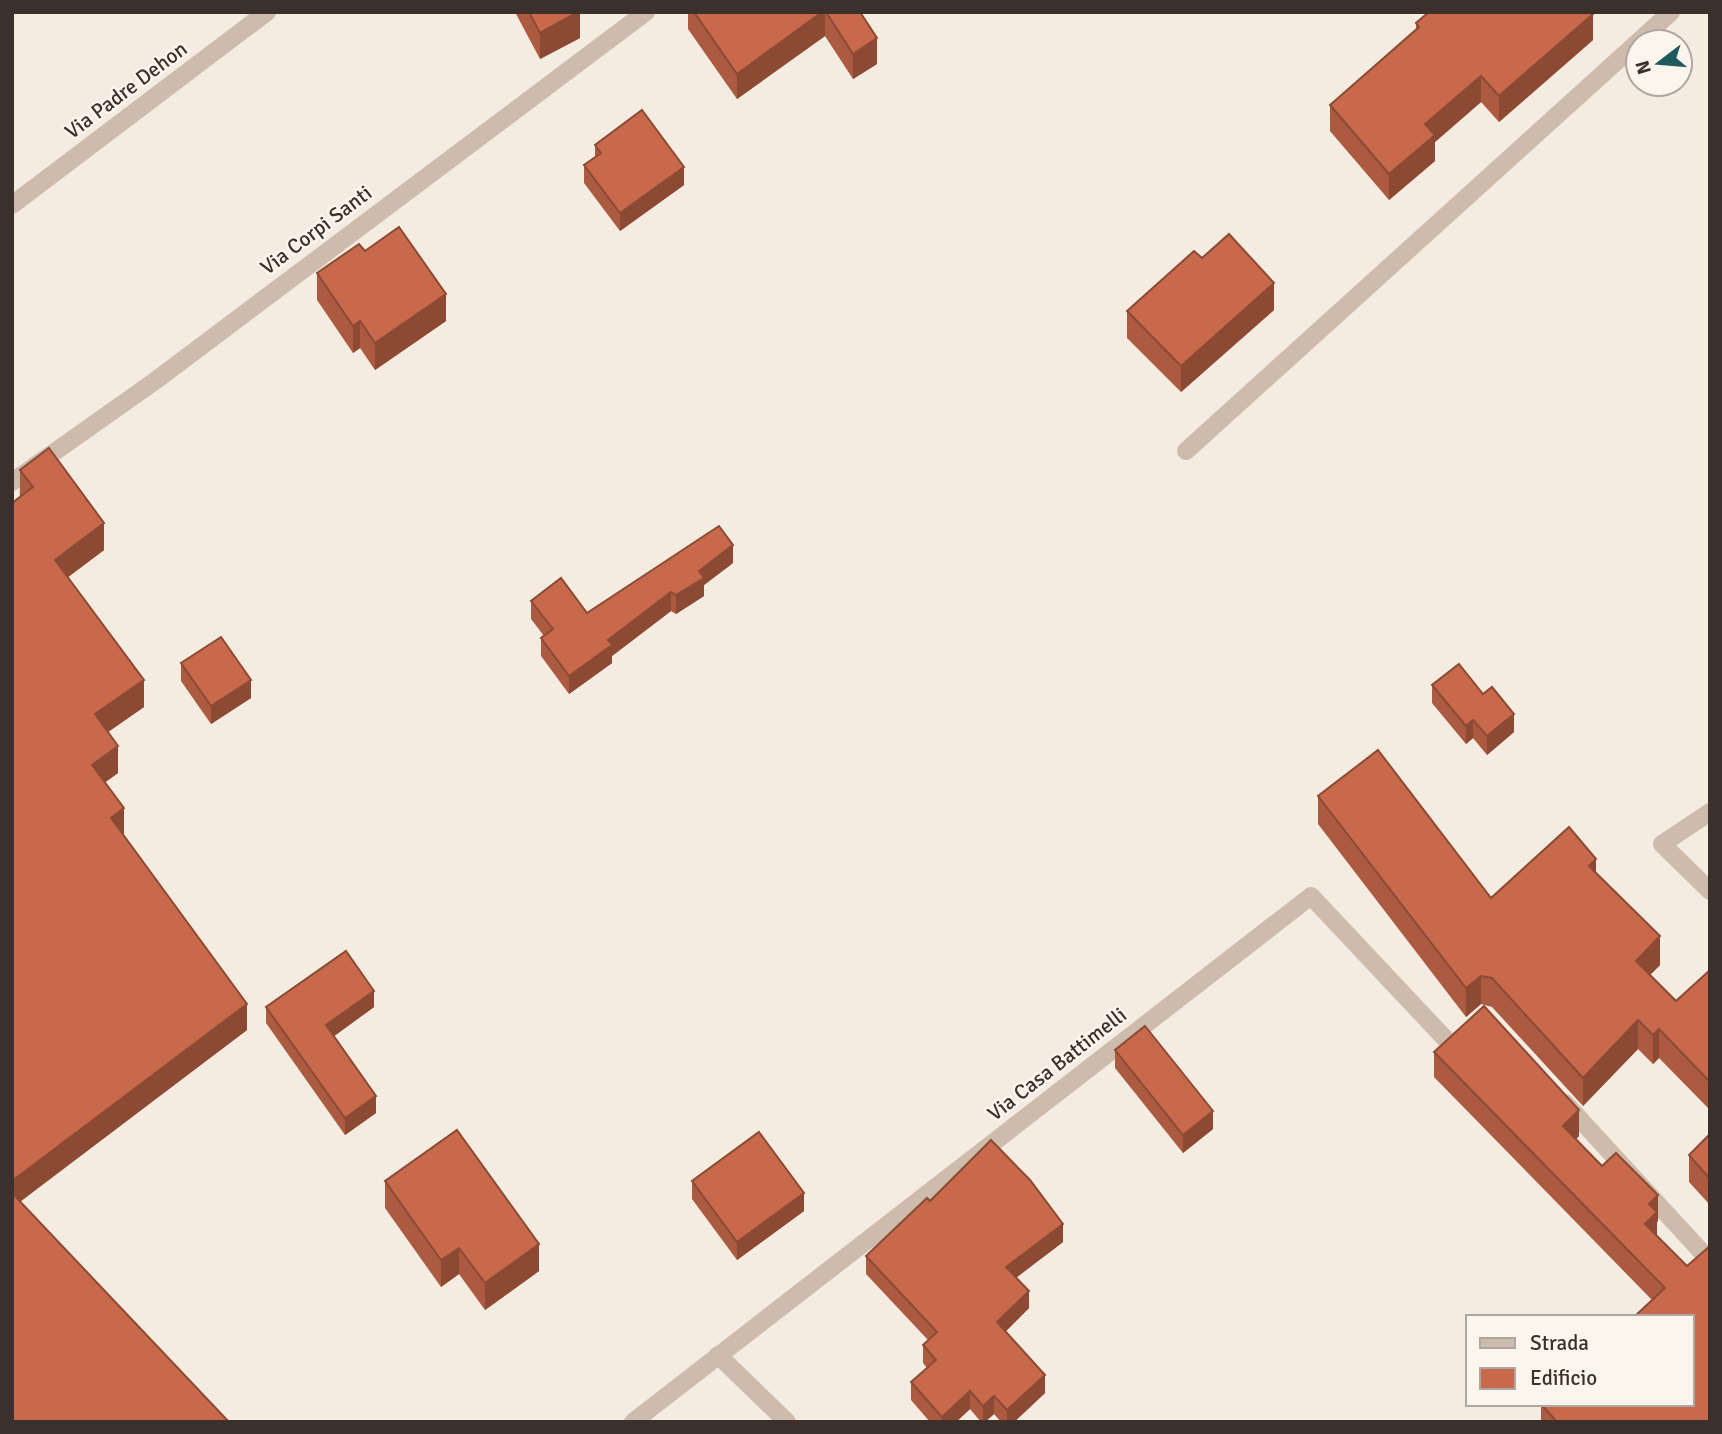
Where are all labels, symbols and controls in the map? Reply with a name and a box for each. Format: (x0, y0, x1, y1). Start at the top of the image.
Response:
north arrow (1624, 28, 1694, 98)
street label: Via Padre Dehon (60, 36, 192, 144)
text: N (1630, 58, 1657, 77)
street label: Via Corpi Santi (255, 180, 377, 280)
street label: Via Casa Battimelli (982, 1002, 1132, 1126)
legend (1466, 1315, 1694, 1406)
text: Strada (1530, 1330, 1589, 1356)
text: Edificio (1530, 1365, 1597, 1391)

